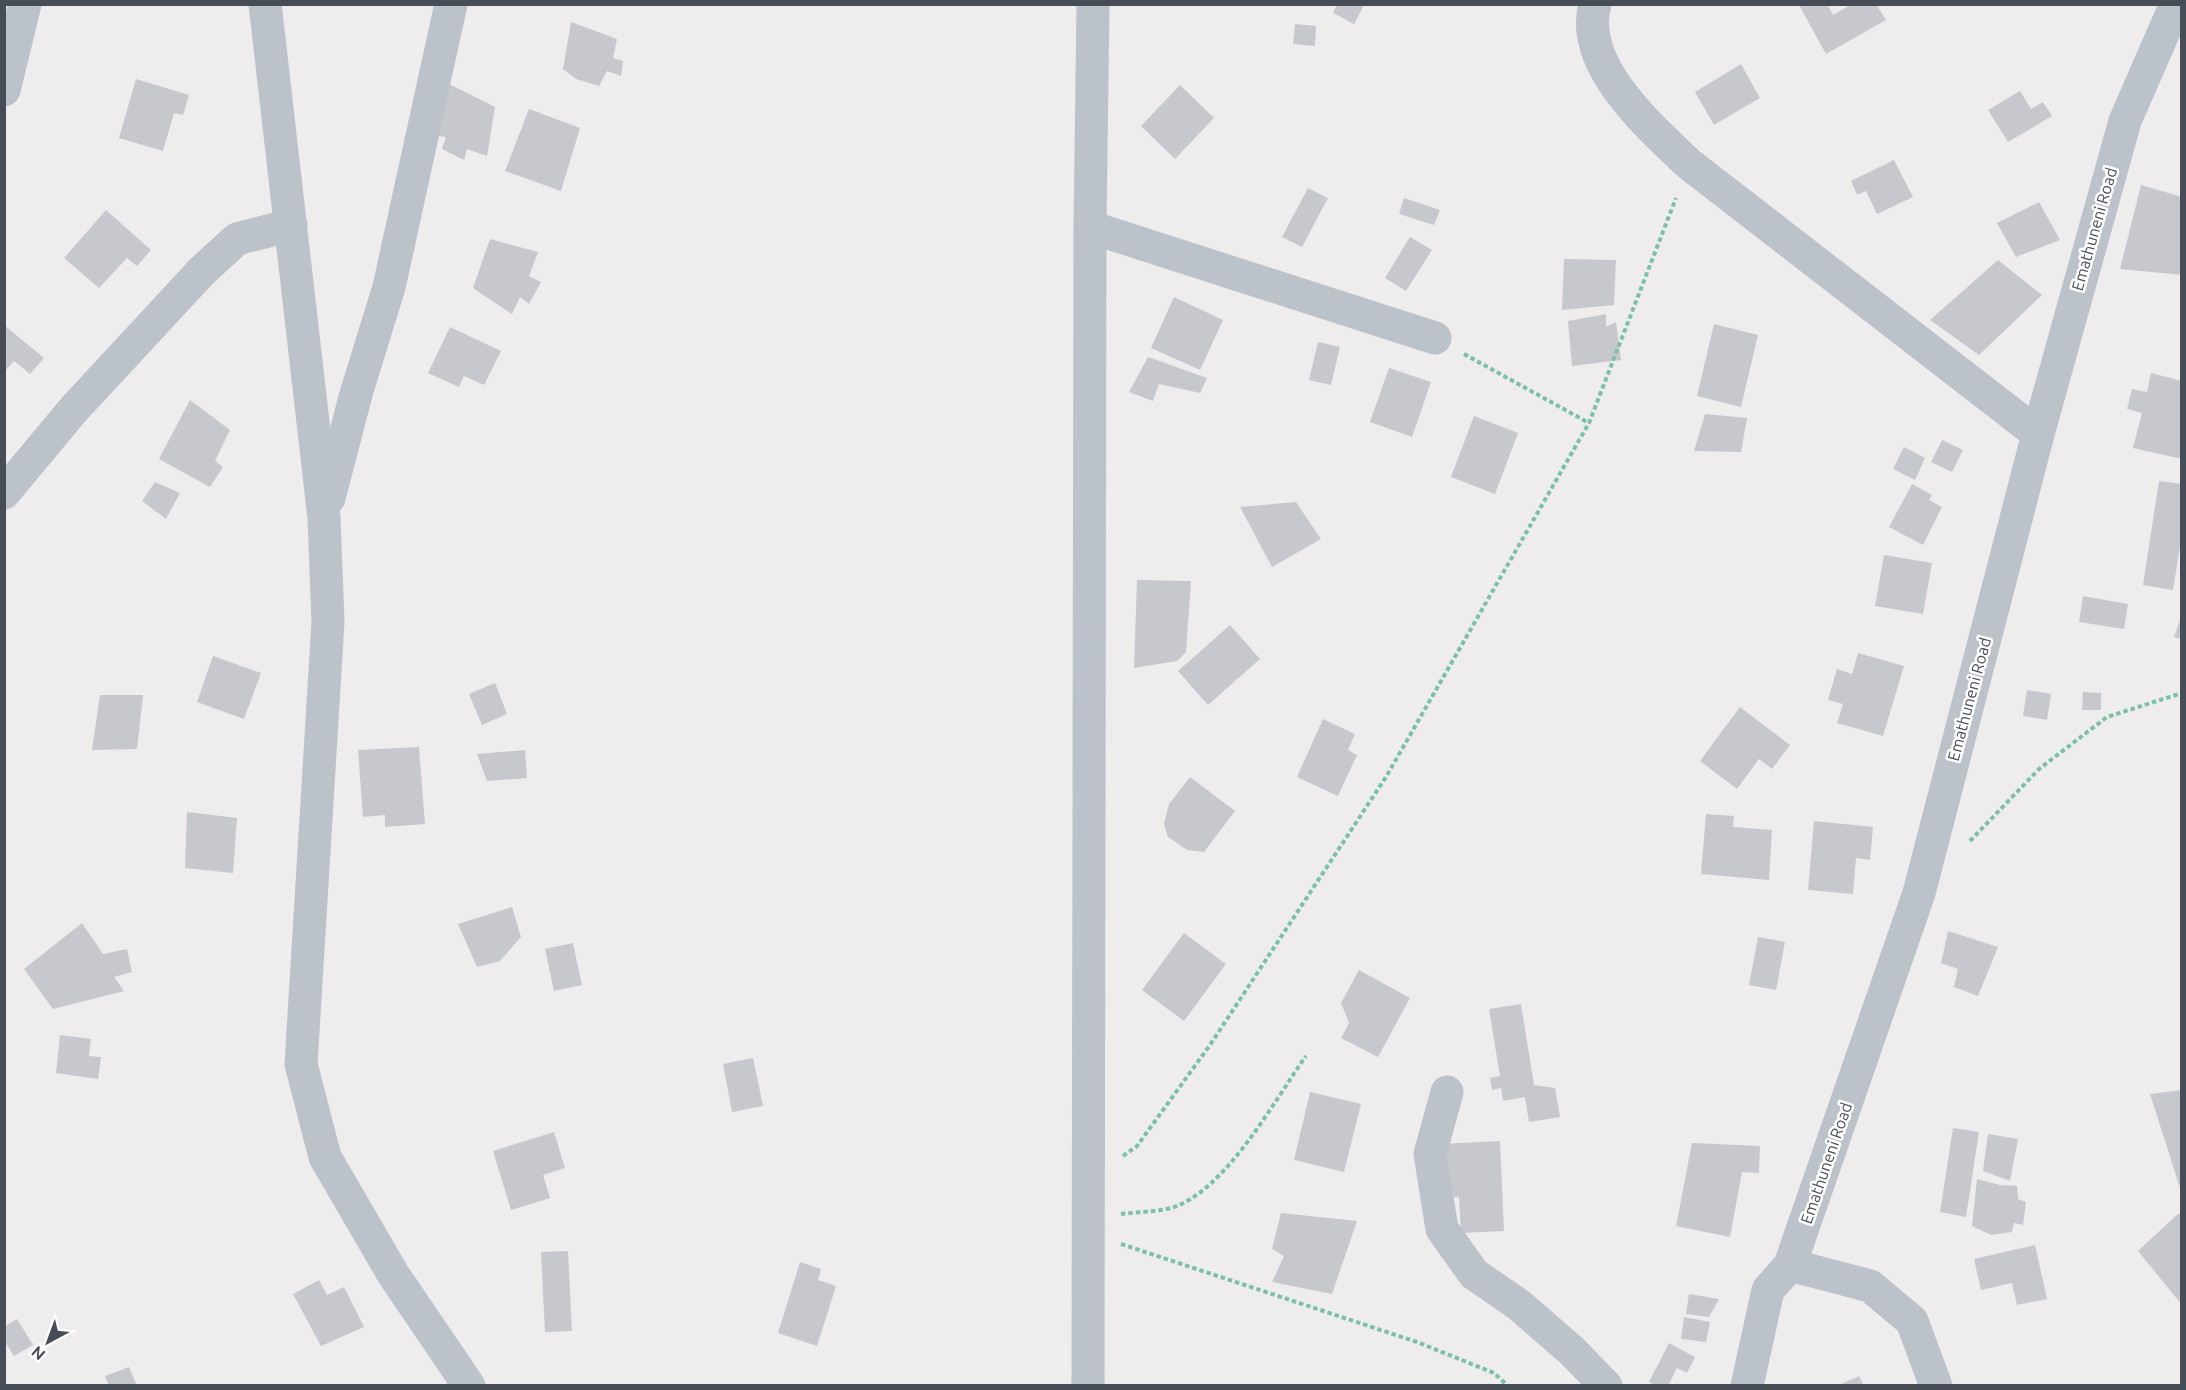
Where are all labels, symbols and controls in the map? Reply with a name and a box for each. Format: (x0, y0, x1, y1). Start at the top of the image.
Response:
street label: Emathuneni Road (2068, 165, 2120, 293)
street label: Emathuneni Road (1944, 635, 1994, 763)
street label: Emathuneni Road (1797, 1100, 1855, 1226)
north arrow (18, 1312, 78, 1372)
text: N (28, 1343, 49, 1364)

